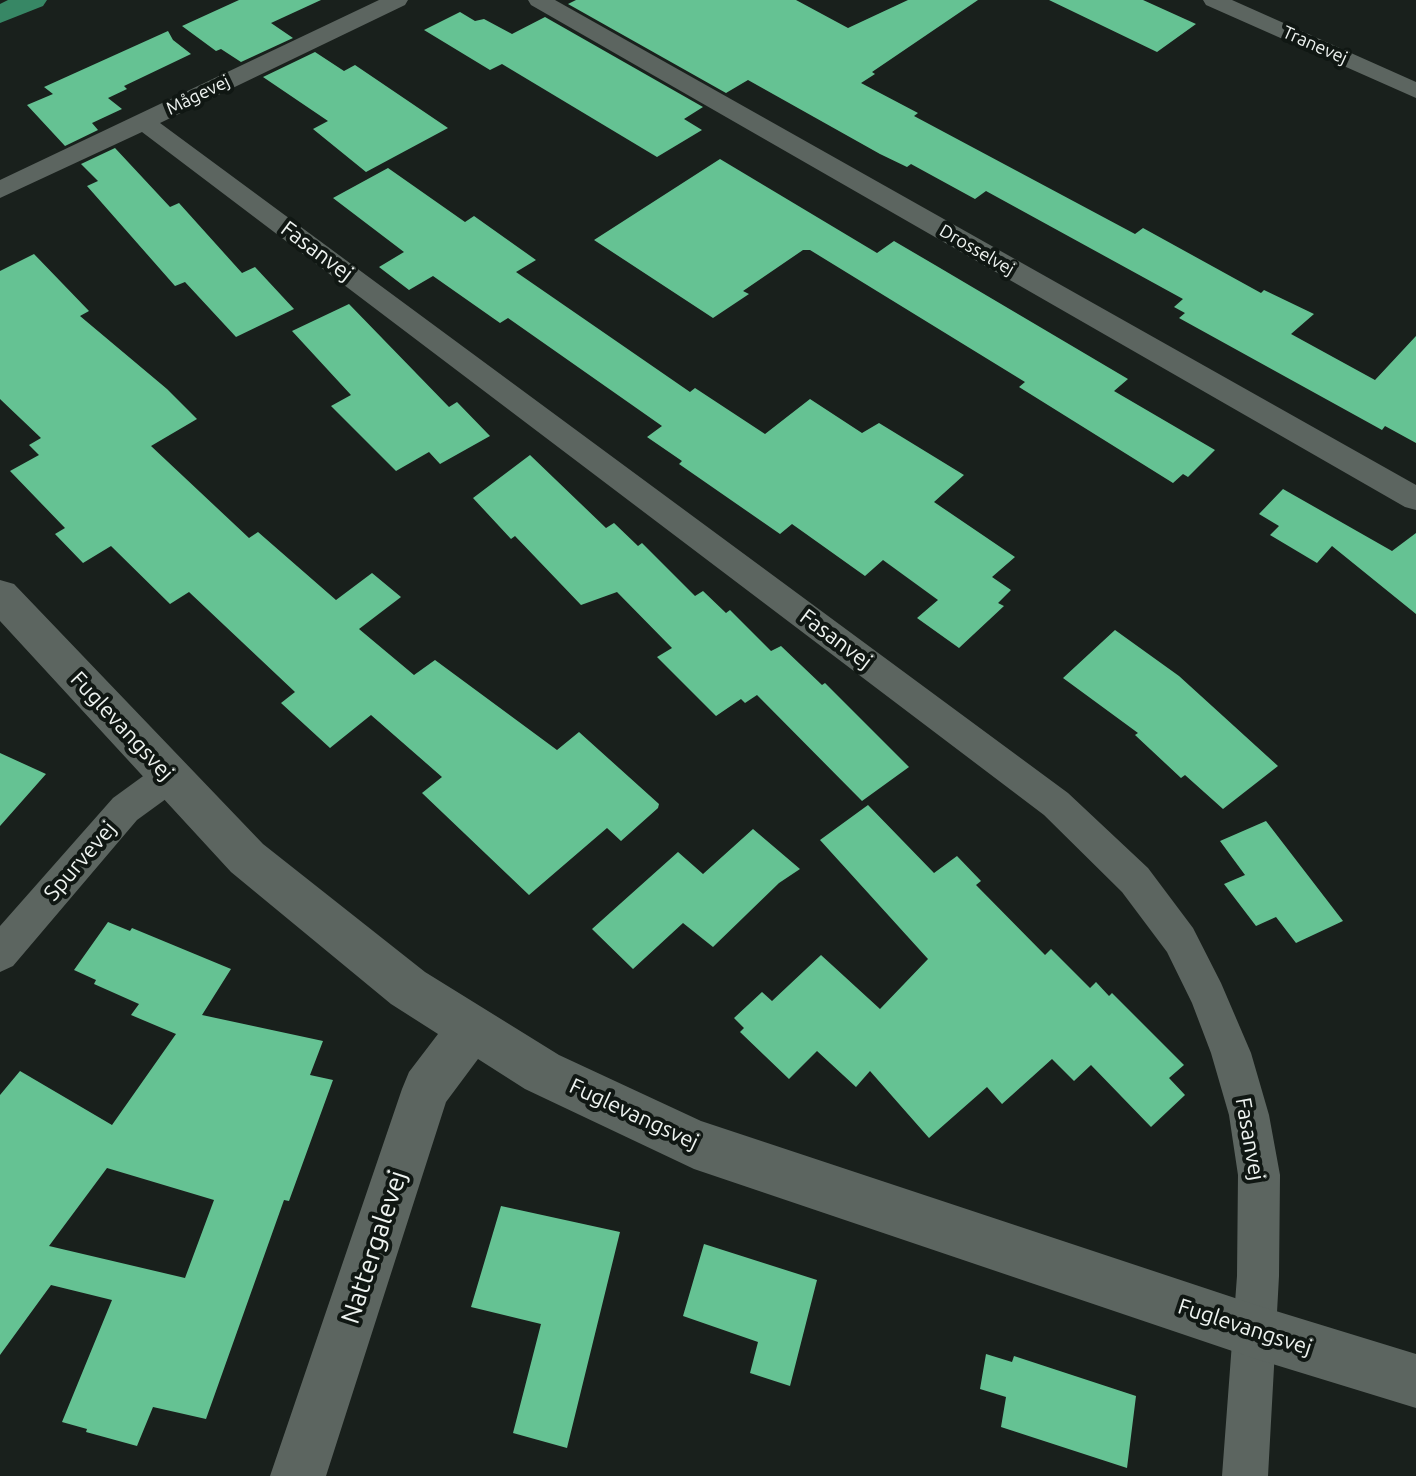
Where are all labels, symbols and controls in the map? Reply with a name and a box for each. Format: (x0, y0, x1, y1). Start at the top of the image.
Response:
street label: Tranevej (1279, 21, 1351, 69)
street label: Mågevej (163, 70, 233, 120)
street label: Fasanvej (276, 215, 358, 287)
street label: Drosselvej (936, 220, 1018, 280)
street label: Fasanvej (795, 603, 877, 675)
street label: Fuglevangsvej (65, 666, 179, 786)
street label: Spurvevej (38, 816, 122, 906)
street label: Fuglevangsvej (565, 1073, 703, 1155)
street label: Fasanvej (1230, 1096, 1270, 1182)
street label: Nattergalevej (335, 1166, 413, 1328)
street label: Fuglevangsvej (1175, 1293, 1315, 1361)

